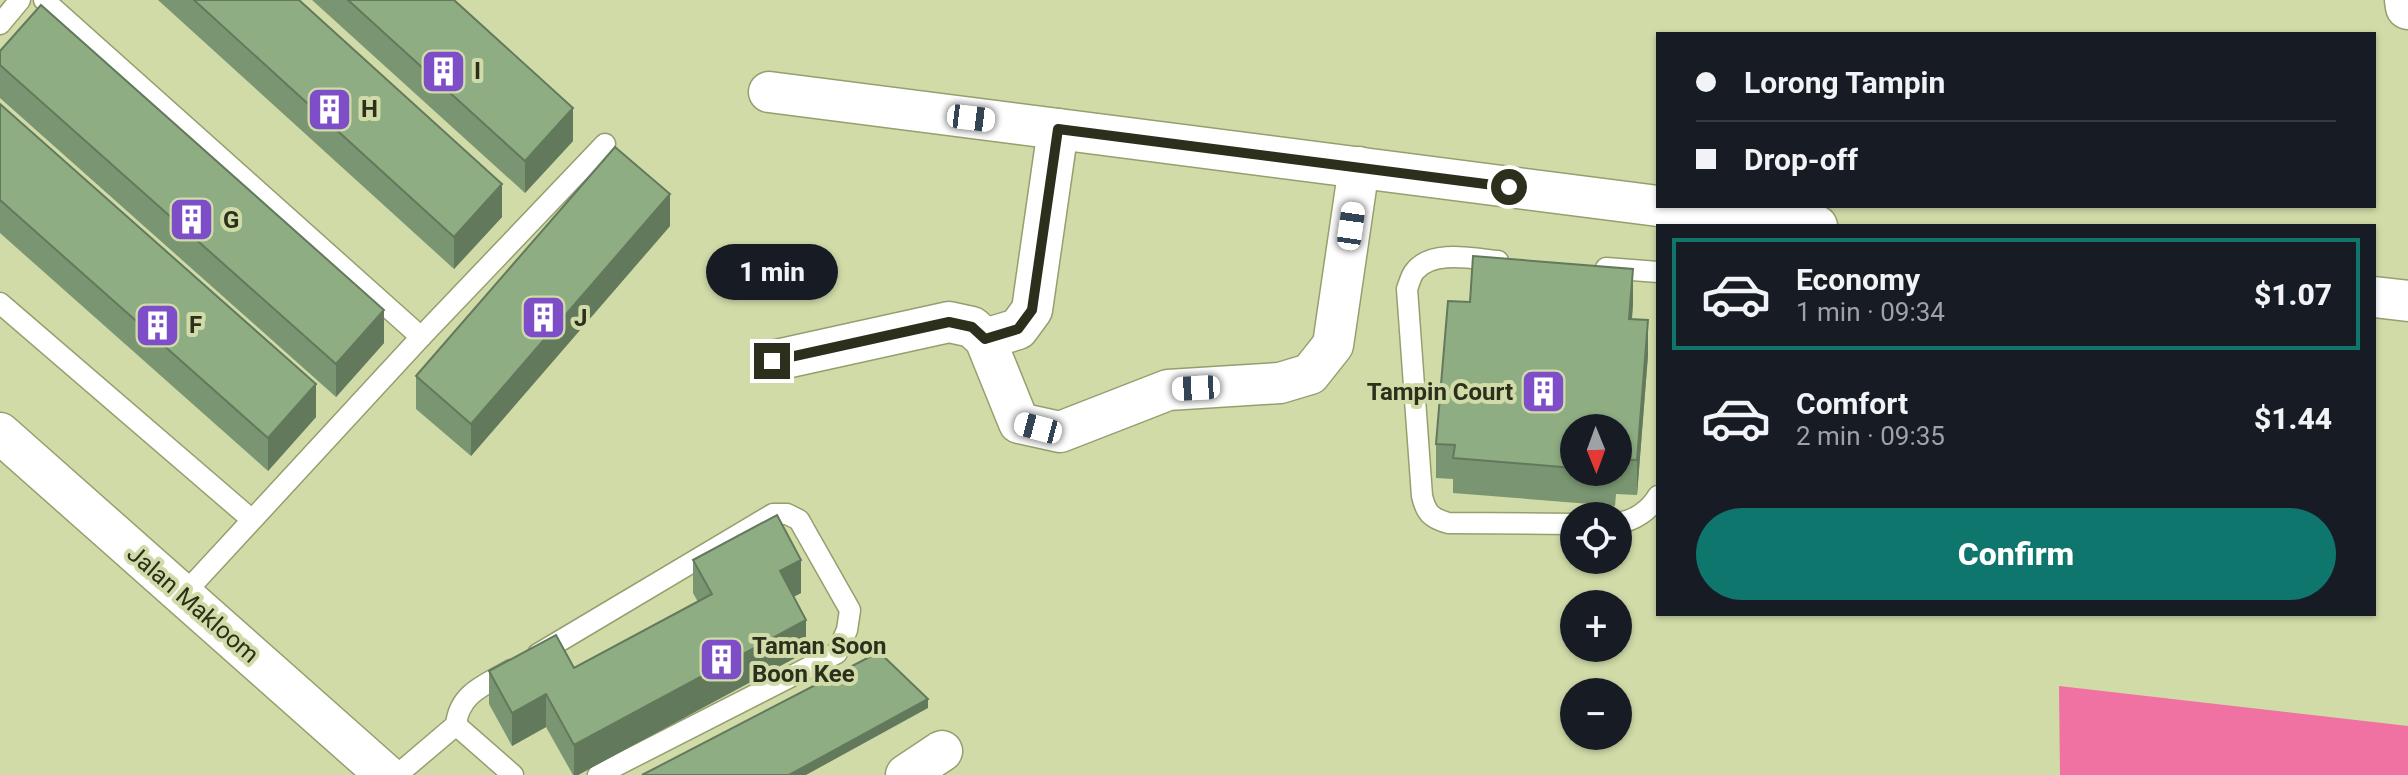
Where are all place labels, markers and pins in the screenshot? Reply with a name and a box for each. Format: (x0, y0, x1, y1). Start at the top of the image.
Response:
building icon: I (419, 47, 467, 95)
place label: I (474, 57, 481, 85)
building icon: H (306, 85, 354, 133)
place label: H (361, 95, 378, 123)
building icon: G (168, 196, 216, 244)
place label: G (223, 206, 239, 234)
building icon: J (519, 294, 567, 342)
building icon: F (134, 301, 182, 349)
place label: J (574, 304, 587, 332)
place label: F (189, 311, 202, 339)
building icon: Tampin Court (1520, 368, 1568, 416)
place label: Tampin Court (1367, 378, 1513, 406)
place label: Taman Soon Boon Kee (752, 632, 886, 688)
building icon: Taman Soon Boon Kee (697, 636, 745, 684)

